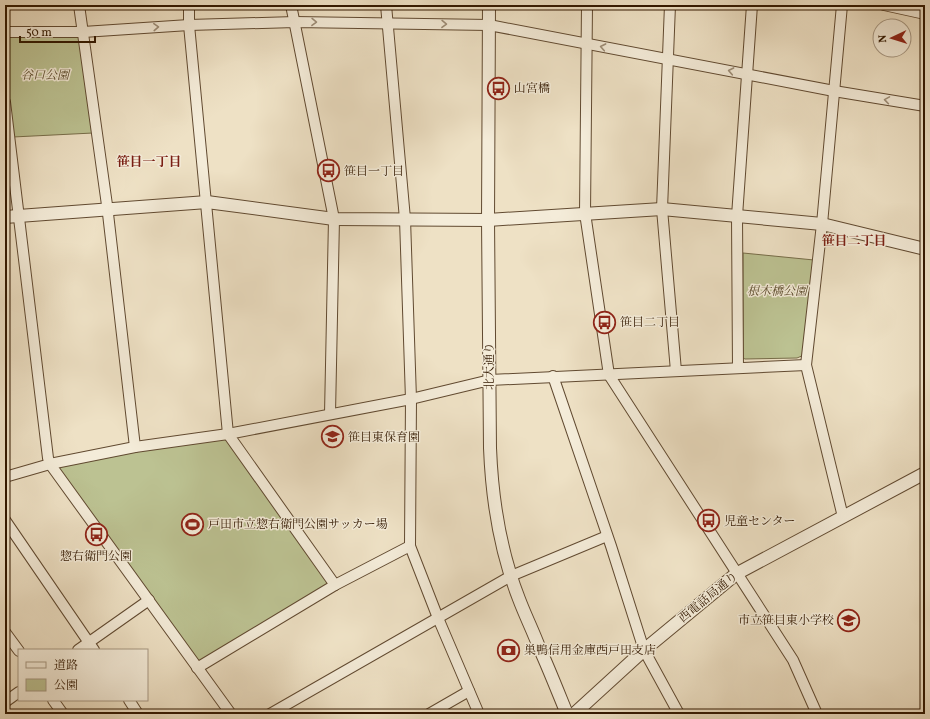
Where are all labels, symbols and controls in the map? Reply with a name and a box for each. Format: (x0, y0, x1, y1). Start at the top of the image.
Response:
scale bar (20, 18, 95, 44)
one-way arrow (311, 18, 317, 26)
north arrow (872, 18, 912, 58)
one-way arrow (441, 20, 447, 28)
one-way arrow (153, 23, 159, 32)
text: 50 m (26, 25, 52, 41)
text: N (876, 34, 891, 43)
one-way arrow (600, 43, 607, 51)
park label: 谷口公園 (21, 68, 71, 84)
one-way arrow (728, 68, 734, 76)
bus stop icon: 山宮橋 (486, 75, 512, 101)
place label: 山宮橋 (514, 81, 550, 97)
one-way arrow (883, 96, 890, 105)
district label: 笹目一丁目 (116, 154, 182, 172)
bus stop icon: 笹目一丁目 (316, 158, 342, 184)
place label: 笹目一丁目 (344, 164, 404, 180)
district label: 笹目二丁目 (821, 233, 887, 251)
park label: 根木橋公園 (747, 284, 809, 300)
bus stop icon: 笹目二丁目 (592, 309, 618, 335)
place label: 笹目二丁目 (620, 315, 680, 331)
street label: 北大通り (482, 342, 498, 390)
school or university icon: 笹目東保育園 (319, 424, 345, 450)
place label: 笹目東保育園 (348, 430, 420, 446)
bus stop icon: 児童センター (696, 508, 722, 534)
sports icon: 戸田市立惣右衛門公園サッカー場 (180, 511, 206, 537)
place label: 児童センター (724, 514, 796, 530)
place label: 戸田市立惣右衛門公園サッカー場 (208, 517, 388, 533)
bus stop icon: 惣右衛門公園 (83, 522, 109, 548)
place label: 惣右衛門公園 (60, 549, 132, 565)
street label: 西電話局通り (676, 569, 742, 627)
school or university icon: 市立笹目東小学校 (836, 607, 862, 633)
place label: 市立笹目東小学校 (738, 613, 834, 629)
bank icon: 巣鴨信用金庫西戸田支店 (496, 637, 522, 663)
place label: 巣鴨信用金庫西戸田支店 (524, 643, 656, 659)
legend (18, 649, 148, 701)
text: 道路 (54, 658, 78, 674)
text: 公園 (54, 678, 78, 694)

